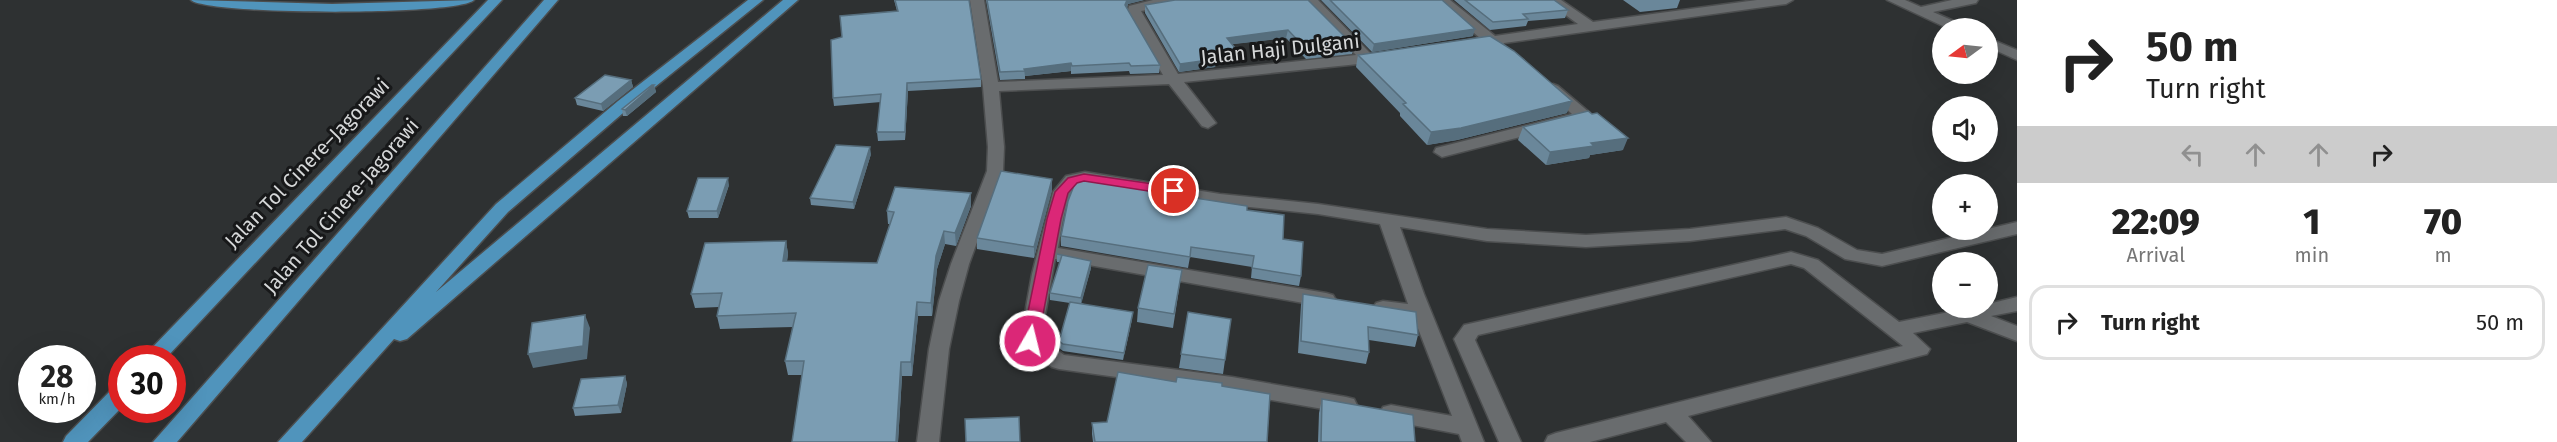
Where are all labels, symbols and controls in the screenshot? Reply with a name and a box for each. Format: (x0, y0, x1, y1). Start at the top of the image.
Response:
north arrow (1932, 18, 1998, 84)
map controls (1932, 18, 1998, 318)
text: 50 m (2146, 22, 2239, 72)
icon: right (2047, 24, 2125, 102)
street label: Jalan Haji Dulgani (1199, 29, 1361, 69)
street label: Jalan Tol Cinere–Jagorawi (220, 73, 394, 253)
text: Turn right (2146, 73, 2266, 105)
button: sound (1932, 96, 1998, 162)
street label: Jalan Tol Cinere-Jagorawi (258, 114, 424, 298)
icon: left (2176, 138, 2209, 171)
icon: ahead (2239, 138, 2272, 171)
icon: ahead (2302, 138, 2335, 171)
icon: right (2365, 138, 2398, 171)
pin (1148, 165, 1199, 216)
icon: arrive (1157, 174, 1190, 207)
button: + (1932, 174, 1998, 240)
text: 22:09 (2112, 200, 2200, 244)
text: 1 (2303, 200, 2320, 244)
text: 70 (2424, 200, 2462, 244)
text: Arrival (2127, 243, 2185, 267)
text: min (2295, 243, 2329, 267)
text: m (2434, 243, 2452, 267)
button: − (1932, 252, 1998, 318)
icon: right (2050, 306, 2083, 339)
position arrow (998, 309, 1062, 373)
text: Turn right (2101, 309, 2200, 336)
text: 50 m (2476, 309, 2524, 336)
speed limit sign: 30 (108, 345, 186, 423)
text: 28 (41, 359, 73, 395)
text: km/h (38, 390, 76, 408)

